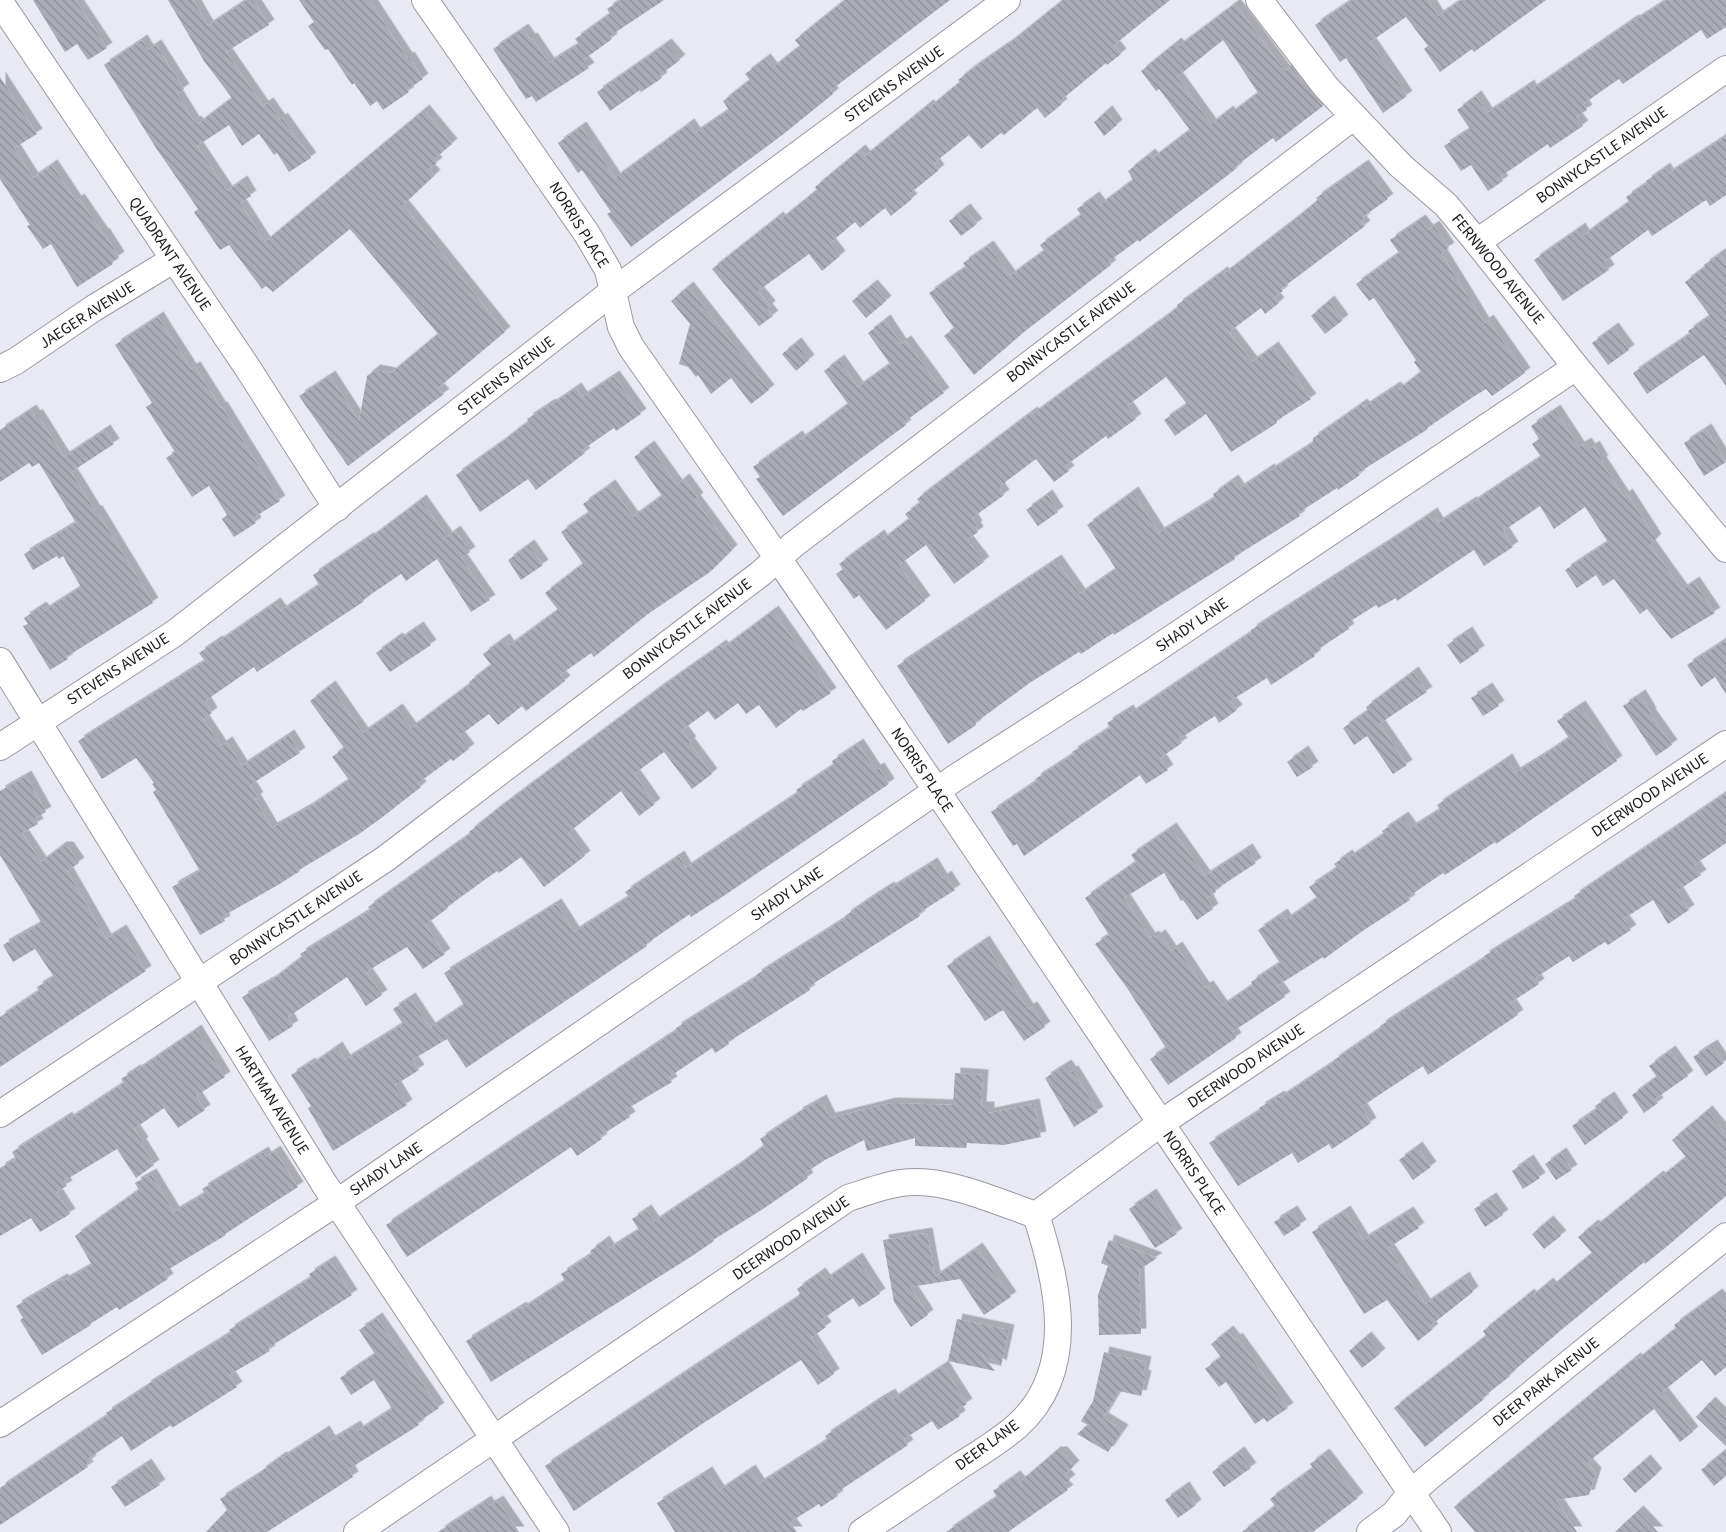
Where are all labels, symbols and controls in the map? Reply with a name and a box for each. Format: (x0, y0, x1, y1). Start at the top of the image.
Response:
street label: STEVENS AVENUE (840, 40, 948, 128)
street label: BONNYCASTLE AVENUE (1532, 101, 1672, 209)
street label: NORRIS PLACE (544, 178, 614, 272)
street label: QUADRANT AVENUE (124, 193, 216, 315)
street label: FERNWOOD AVENUE (1446, 209, 1550, 329)
street label: JAEGER AVENUE (35, 276, 139, 354)
street label: BONNYCASTLE AVENUE (1002, 276, 1140, 388)
street label: STEVENS AVENUE (453, 331, 559, 421)
street label: BONNYCASTLE AVENUE (618, 573, 756, 685)
street label: SHADY LANE (1151, 593, 1233, 657)
street label: STEVENS AVENUE (62, 628, 174, 710)
street label: NORRIS PLACE (885, 723, 959, 817)
street label: DEERWOOD AVENUE (1587, 748, 1713, 842)
street label: SHADY LANE (746, 862, 828, 926)
street label: BONNYCASTLE AVENUE (225, 865, 367, 971)
street label: DEERWOOD AVENUE (1183, 1019, 1309, 1113)
street label: HARTMAN AVENUE (230, 1041, 314, 1159)
street label: NORRIS PLACE (1157, 1126, 1231, 1220)
street label: SHADY LANE (345, 1137, 427, 1201)
street label: DEERWOOD AVENUE (728, 1191, 854, 1285)
street label: DEER PARK AVENUE (1488, 1332, 1604, 1432)
street label: DEER LANE (950, 1414, 1024, 1476)

